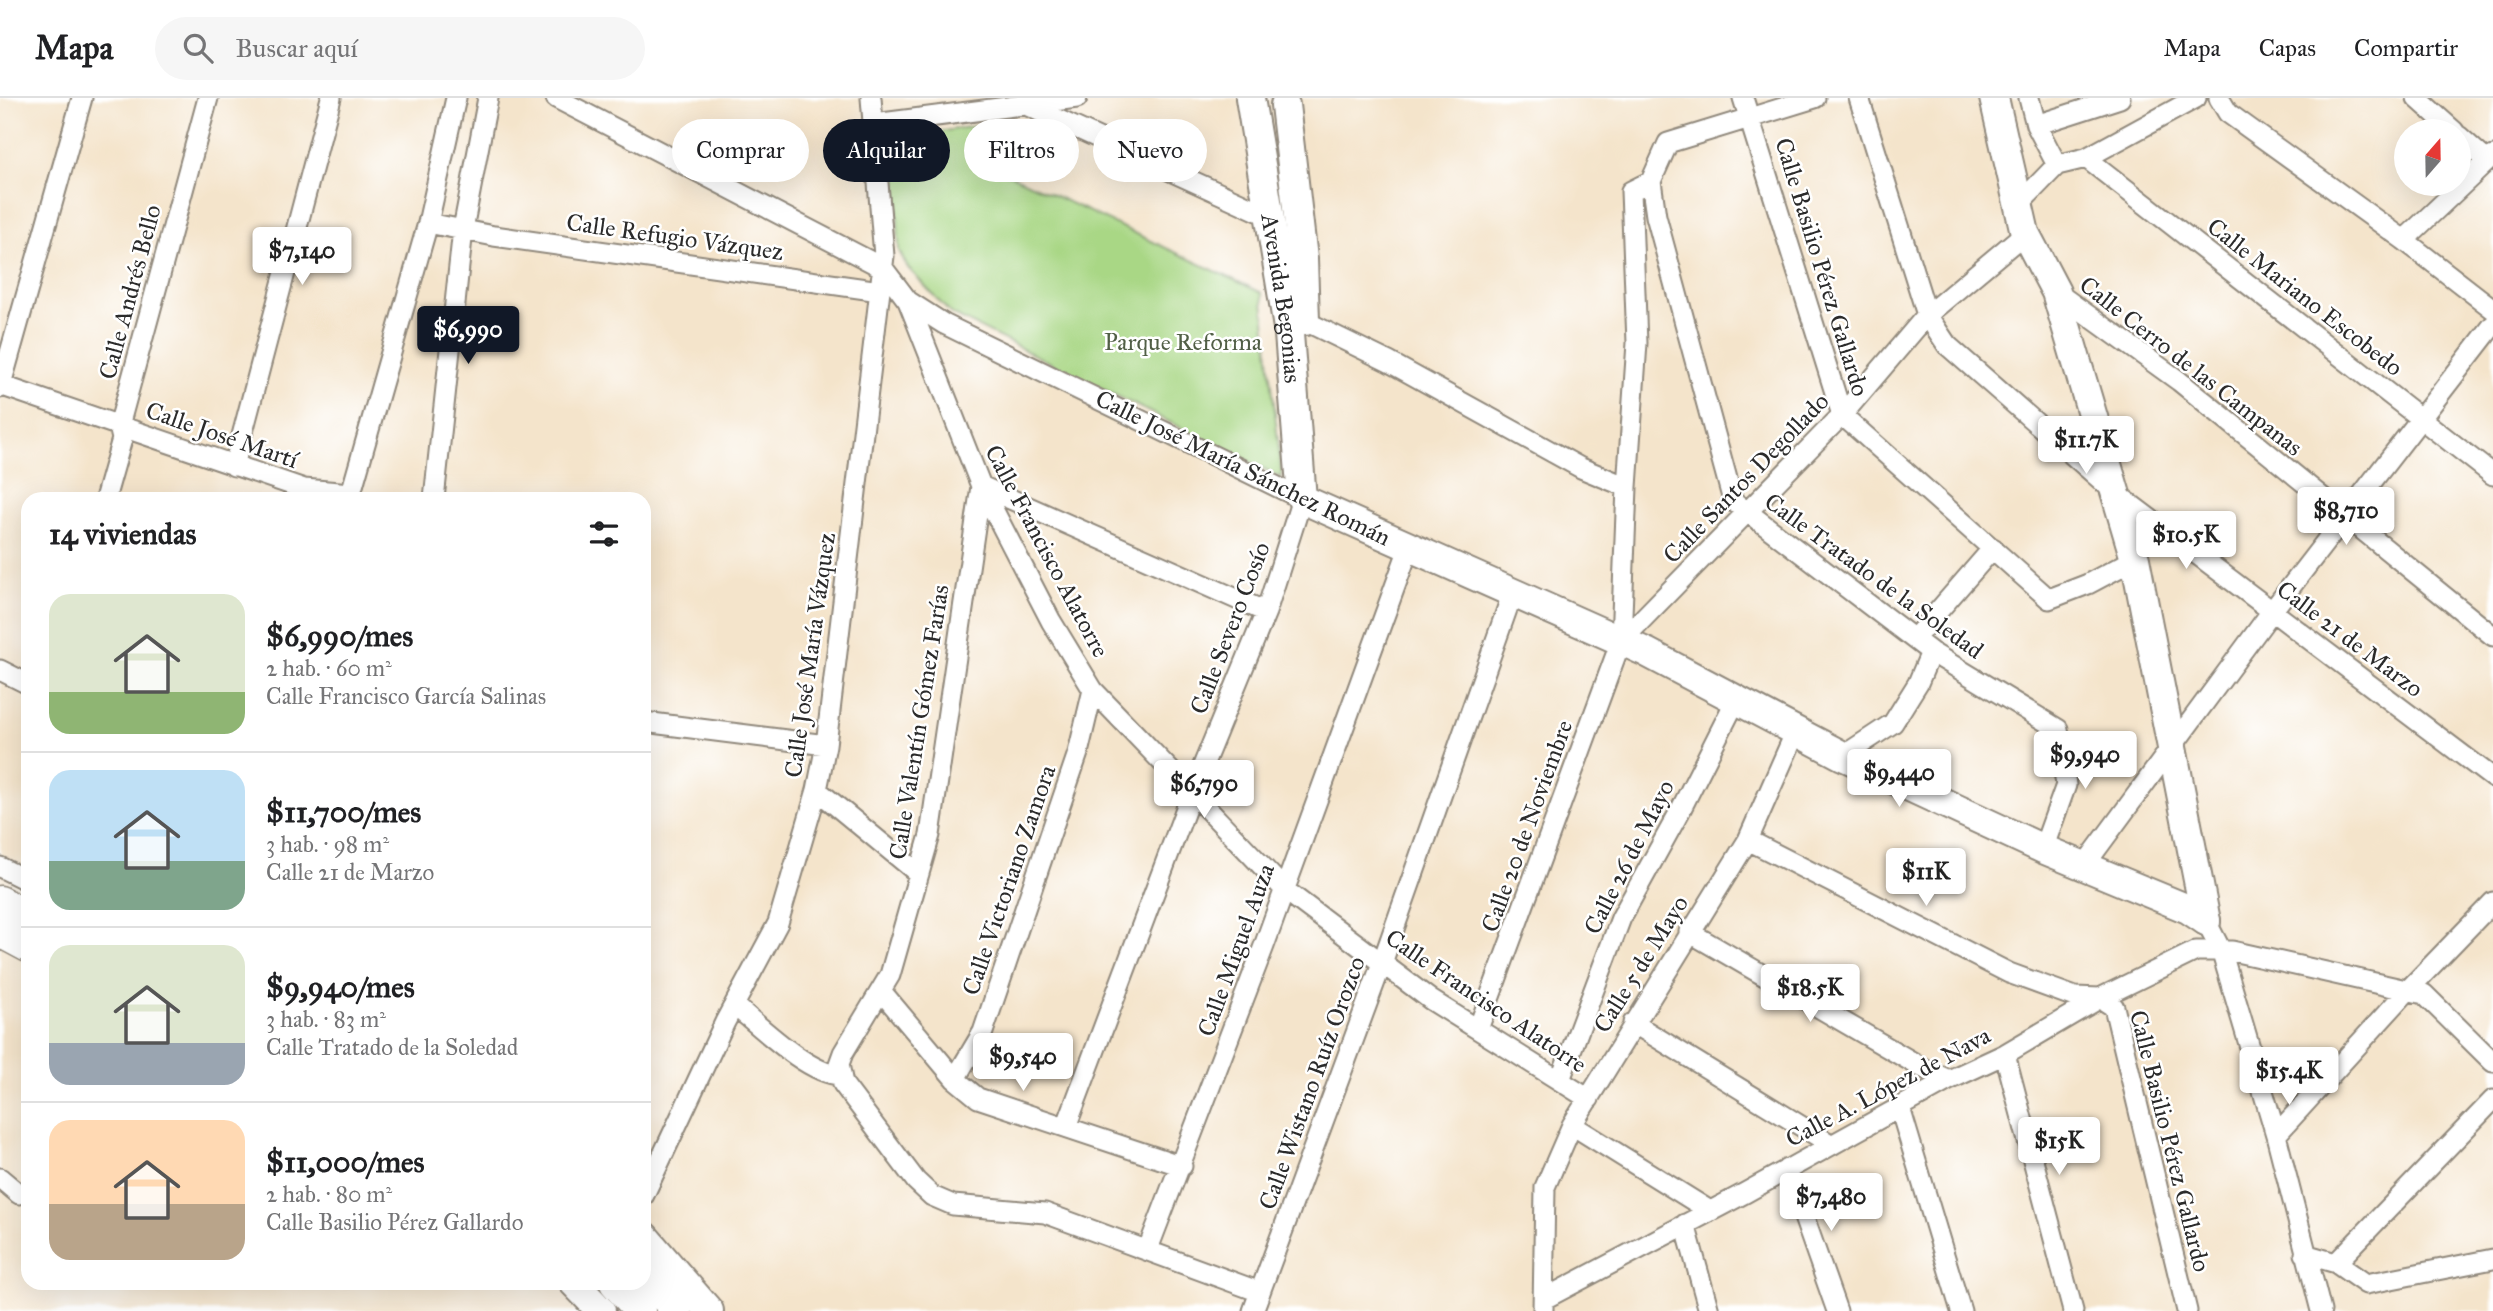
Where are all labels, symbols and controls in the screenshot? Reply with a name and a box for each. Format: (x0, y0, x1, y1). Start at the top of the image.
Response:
search box (155, 17, 645, 80)
text: Mapa (35, 28, 113, 68)
icon: search (179, 29, 217, 67)
text: Buscar aquí (235, 32, 358, 64)
text: Mapa (2164, 33, 2221, 63)
text: Capas (2259, 33, 2316, 63)
text: Compartir (2354, 33, 2458, 63)
chip: Comprar (672, 119, 809, 182)
chip: Alquilar (823, 119, 950, 182)
chip: Filtros (964, 119, 1079, 182)
chip: Nuevo (1093, 119, 1207, 182)
north arrow (2394, 119, 2471, 196)
map controls (2394, 119, 2471, 196)
street label: Calle Basilio Pérez Gallardo (1768, 134, 1876, 400)
street label: Calle Andrés Bello (92, 201, 168, 383)
street label: Calle Refugio Vázquez (565, 207, 785, 267)
street label: Avenida Begonias (1254, 210, 1308, 384)
street label: Calle Mariano Escobedo (2201, 211, 2409, 383)
pin: $7,140 (245, 228, 359, 287)
text: $7,140 (268, 236, 336, 264)
street label: Calle Cerro de las Campanas (2074, 270, 2308, 462)
pin: $6,990 (411, 306, 525, 366)
text: $6,990 (433, 315, 503, 343)
park label: Parque Reforma (1104, 327, 1263, 357)
street label: Calle José María Sánchez Román (1091, 383, 1395, 553)
street label: Calle Santos Degollado (1657, 386, 1835, 570)
street label: Calle José Martí (142, 395, 303, 476)
pin: $11.7K (2029, 416, 2143, 476)
text: $11.7K (2054, 425, 2118, 453)
street label: Calle Francisco Alatorre (978, 440, 1116, 662)
street label: Calle Tratado de la Soledad (1759, 486, 1989, 666)
pin: $8,710 (2289, 488, 2403, 547)
text: $8,710 (2313, 496, 2379, 524)
pin: $10.5K (2129, 512, 2243, 571)
icon: filters (585, 515, 623, 553)
text: 14 viviendas (49, 516, 197, 552)
text: $10.5K (2152, 520, 2220, 548)
street label: Calle José María Vázquez (778, 531, 842, 779)
street label: Calle Severo Cosío (1183, 538, 1277, 718)
street label: Calle 21 de Marzo (2271, 574, 2429, 704)
street label: Calle Valentín Gómez Farías (882, 582, 956, 862)
text: $6,990/mes (266, 618, 413, 654)
icon: home (105, 622, 189, 706)
text: 2 hab. · 60 m² (266, 654, 392, 682)
text: Calle Francisco García Salinas (266, 682, 546, 710)
street label: Calle 20 de Noviembre (1475, 716, 1579, 936)
pin: $9,940 (2028, 732, 2142, 791)
text: $9,940 (2050, 740, 2120, 768)
pin: $9,440 (1842, 750, 1956, 809)
text: $9,440 (1863, 758, 1935, 786)
street label: Calle Victoriano Zamora (956, 760, 1063, 999)
pin: $6,790 (1147, 760, 1261, 820)
text: $6,790 (1170, 769, 1238, 797)
street label: Calle 26 de Mayo (1577, 775, 1681, 939)
text: $11,700/mes (266, 794, 421, 830)
icon: home (105, 798, 189, 882)
text: 3 hab. · 98 m² (266, 830, 389, 858)
pin: $11K (1885, 848, 1967, 908)
text: $11K (1902, 857, 1950, 885)
text: Calle 21 de Marzo (266, 858, 434, 886)
street label: Calle Miguel Auza (1191, 859, 1281, 1041)
street label: Calle 5 de Mayo (1587, 890, 1695, 1038)
street label: Calle Francisco Alatorre (1380, 923, 1592, 1079)
street label: Calle Wistano Ruíz Orozco (1252, 952, 1372, 1214)
pin: $18.5K (1753, 964, 1867, 1024)
text: $9,940/mes (266, 969, 415, 1005)
icon: home (105, 973, 189, 1057)
text: $18.5K (1777, 973, 1843, 1001)
text: 3 hab. · 83 m² (266, 1005, 386, 1033)
street label: Calle Basilio Pérez Gallardo (2123, 1007, 2217, 1275)
street label: Calle A. López de Nava (1780, 1020, 1996, 1154)
text: Calle Tratado de la Soledad (266, 1033, 518, 1061)
pin: $9,540 (966, 1034, 1080, 1093)
text: $9,540 (989, 1042, 1057, 1070)
pin: $15.4K (2232, 1048, 2346, 1107)
text: $15.4K (2256, 1056, 2322, 1084)
pin: $15K (2018, 1118, 2100, 1177)
text: $15K (2034, 1126, 2084, 1154)
text: $11,000/mes (266, 1144, 424, 1180)
icon: home (105, 1148, 189, 1232)
pin: $7,480 (1774, 1174, 1888, 1233)
text: 2 hab. · 80 m² (266, 1180, 392, 1208)
text: $7,480 (1796, 1182, 1866, 1210)
text: Calle Basilio Pérez Gallardo (266, 1208, 523, 1236)

